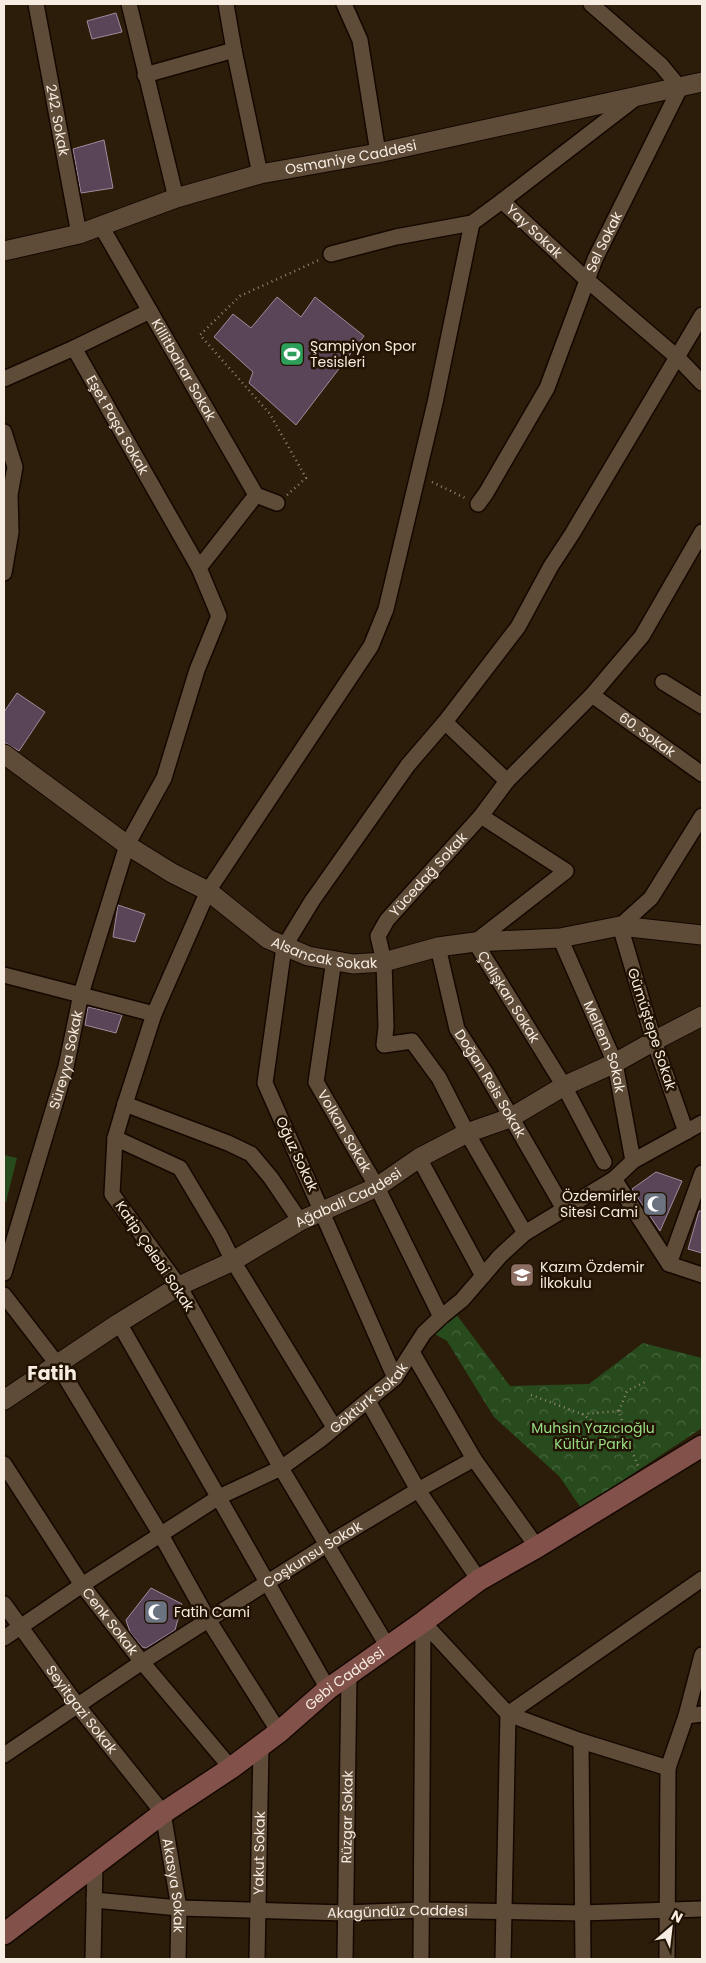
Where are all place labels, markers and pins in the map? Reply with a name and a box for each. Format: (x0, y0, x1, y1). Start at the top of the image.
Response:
place label: Şampiyon Spor Tesisleri (310, 336, 416, 372)
sports icon: Şampiyon Spor Tesisleri (279, 341, 305, 367)
place label: Özdemirler Sitesi Cami (560, 1186, 638, 1222)
mosque icon: Özdemirler Sitesi Cami (642, 1191, 668, 1217)
place label: Kazım Özdemir İlkokulu (540, 1257, 644, 1293)
school or university icon: Kazım Özdemir İlkokulu (509, 1262, 535, 1288)
mosque icon: Fatih Cami (143, 1599, 169, 1625)
place label: Fatih Cami (174, 1602, 250, 1622)

